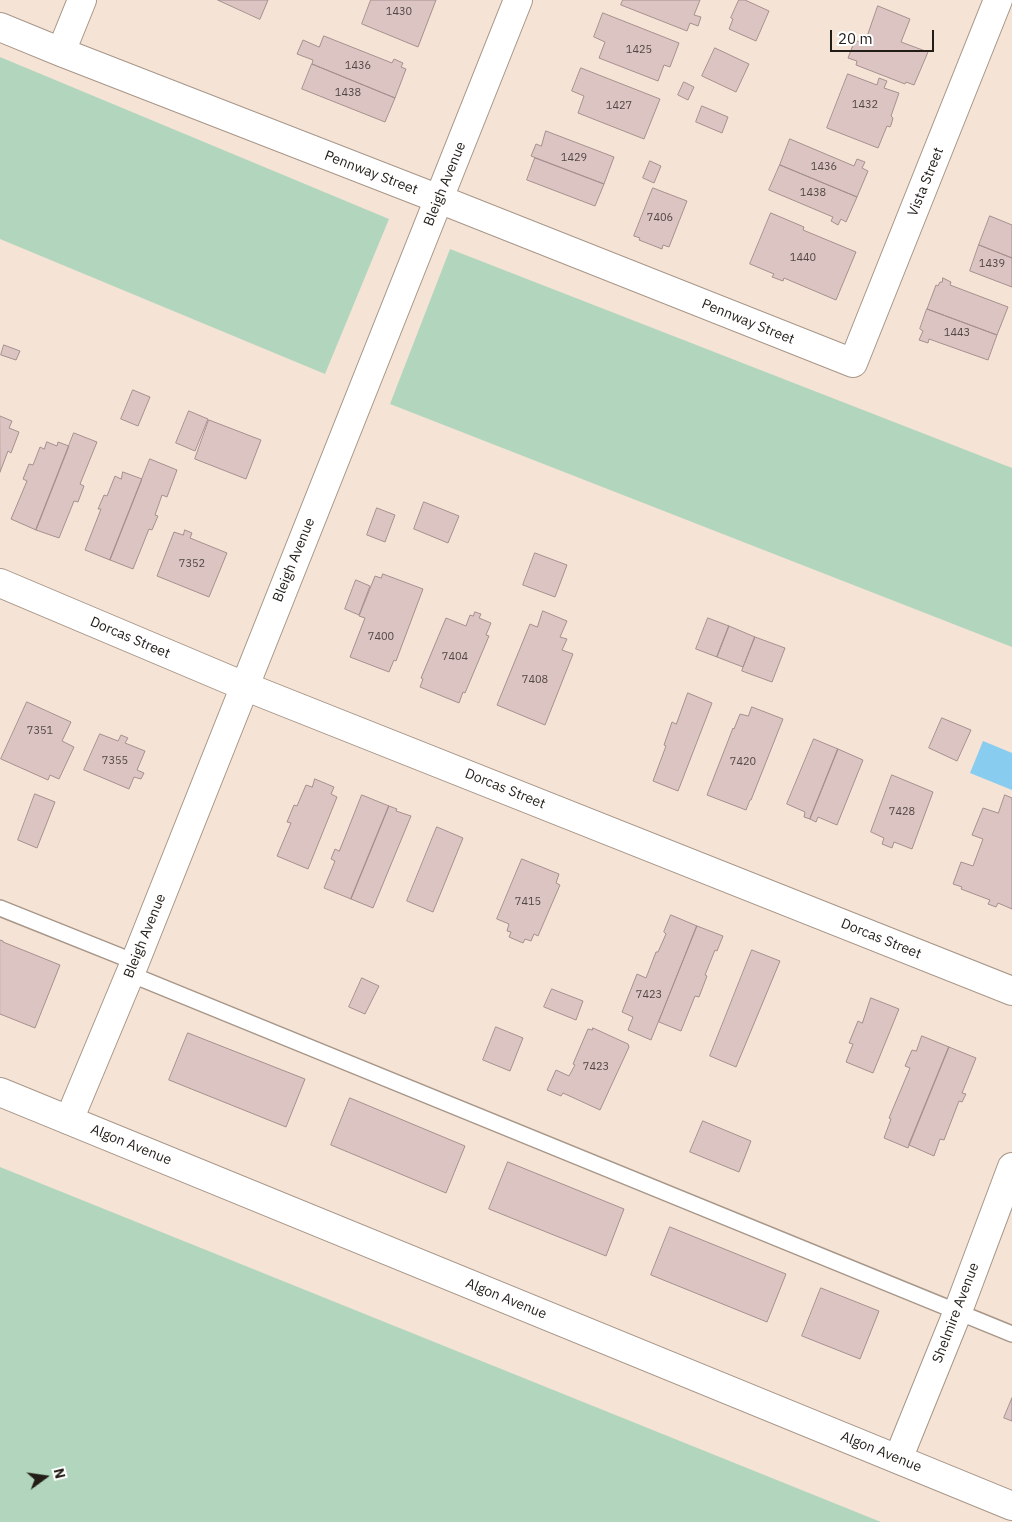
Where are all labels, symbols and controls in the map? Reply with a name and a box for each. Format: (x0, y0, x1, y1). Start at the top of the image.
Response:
house number: 1430 (386, 5, 412, 19)
scale bar (832, 20, 936, 52)
text: 20 m (838, 29, 873, 48)
house number: 1425 (626, 43, 652, 57)
house number: 1436 (345, 59, 371, 73)
house number: 1438 (335, 86, 361, 100)
house number: 1432 (852, 98, 878, 112)
house number: 1427 (606, 99, 632, 113)
street label: Bleigh Avenue (420, 139, 470, 229)
street label: Vista Street (905, 145, 947, 219)
street label: Pennway Street (322, 148, 420, 198)
house number: 1429 (561, 151, 587, 165)
house number: 1436 (811, 160, 837, 174)
house number: 1438 (800, 186, 826, 200)
house number: 7406 (647, 211, 673, 225)
house number: 1440 (790, 251, 816, 265)
house number: 1439 (979, 257, 1005, 271)
street label: Pennway Street (699, 296, 797, 348)
house number: 1443 (944, 326, 970, 340)
street label: Bleigh Avenue (269, 515, 319, 605)
house number: 7352 (179, 557, 205, 571)
street label: Dorcas Street (87, 614, 173, 662)
house number: 7400 (368, 630, 394, 644)
house number: 7404 (442, 650, 468, 664)
house number: 7408 (522, 673, 548, 687)
house number: 7351 (27, 724, 53, 738)
house number: 7355 (102, 754, 128, 768)
house number: 7420 (730, 755, 756, 769)
street label: Dorcas Street (462, 765, 548, 813)
house number: 7428 (889, 805, 915, 819)
street label: Bleigh Avenue (120, 891, 170, 981)
house number: 7415 (515, 895, 541, 909)
street label: Dorcas Street (838, 915, 924, 963)
house number: 7423 (636, 988, 662, 1002)
house number: 7423 (583, 1060, 609, 1074)
street label: Algon Avenue (88, 1121, 174, 1169)
street label: Shelmire Avenue (929, 1260, 983, 1366)
street label: Algon Avenue (463, 1275, 549, 1323)
street label: Algon Avenue (838, 1428, 924, 1476)
north arrow (20, 1452, 70, 1502)
text: N (50, 1466, 70, 1480)

